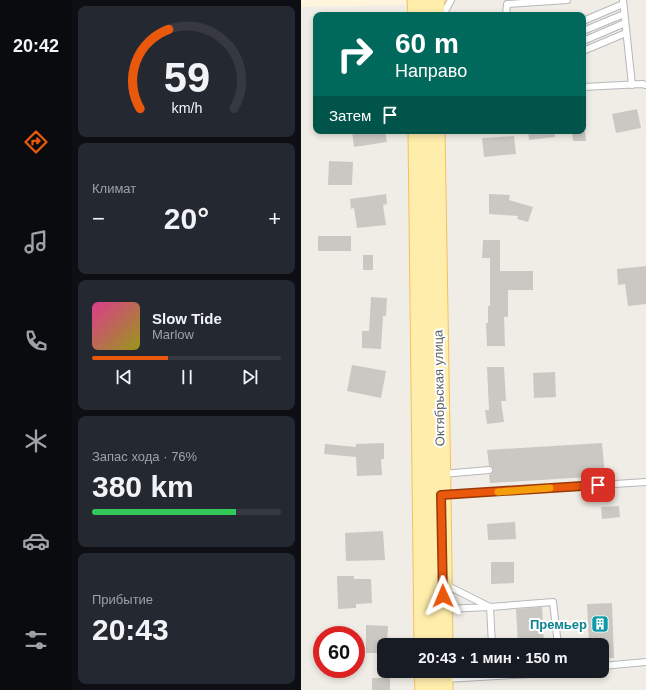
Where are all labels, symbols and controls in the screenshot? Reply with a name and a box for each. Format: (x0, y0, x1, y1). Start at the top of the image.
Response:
icon: right (329, 28, 381, 80)
text: 60 m (395, 28, 459, 59)
text: 20:42 (13, 36, 59, 56)
text: 59 (163, 54, 210, 101)
text: Направо (395, 61, 467, 81)
text: km/h (171, 100, 202, 116)
icon: arrive (379, 104, 401, 126)
text: Затем (329, 107, 371, 124)
icon: directions (22, 128, 50, 156)
text: Климат (92, 181, 136, 196)
text: 20° (164, 202, 209, 235)
text: − (92, 206, 105, 231)
text: + (268, 206, 281, 231)
icon: music (22, 228, 50, 256)
text: Slow Tide (152, 310, 222, 327)
icon: phone (22, 327, 50, 355)
text: Marlow (152, 327, 194, 342)
street label: Октябрьская улица (430, 329, 448, 446)
icon: previous (113, 366, 135, 388)
icon: pause (176, 366, 198, 388)
icon: next (239, 366, 261, 388)
icon: climate (22, 427, 50, 455)
text: Запас хода · 76% (92, 449, 197, 464)
pin (581, 468, 615, 502)
text: 380 km (92, 470, 194, 503)
icon: arrive (587, 474, 609, 496)
icon: car (22, 527, 50, 555)
position arrow (422, 575, 464, 617)
text: Прибытие (92, 592, 153, 607)
text: 20:43 (92, 613, 169, 646)
building icon: Премьер (590, 614, 610, 634)
place label: Премьер (530, 617, 587, 632)
icon: filters (22, 626, 50, 654)
speed limit sign: 60 (313, 626, 365, 678)
text: 20:43 · 1 мин · 150 m (418, 649, 568, 666)

